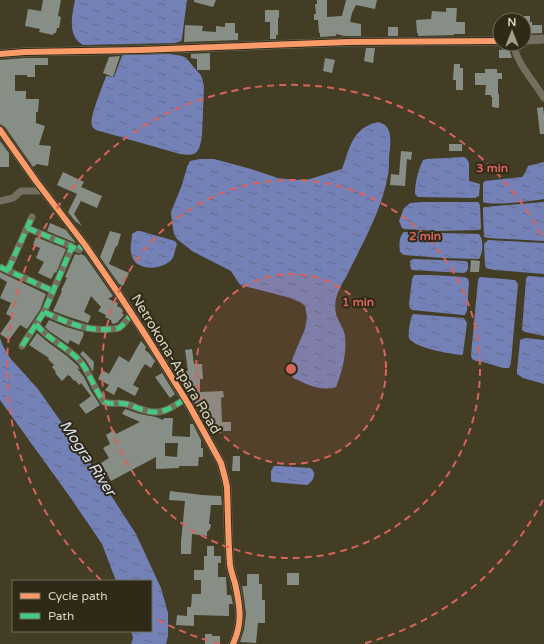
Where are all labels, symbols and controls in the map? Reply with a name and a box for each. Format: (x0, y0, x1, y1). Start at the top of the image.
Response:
north arrow (492, 12, 532, 52)
text: N (508, 16, 516, 29)
text: 3 min (476, 161, 508, 175)
text: 2 min (409, 229, 441, 243)
street label: Netrokona-Atpara Road (127, 291, 225, 437)
text: 1 min (342, 295, 374, 309)
centre of rings (284, 362, 298, 376)
water label: Mogra River (56, 417, 121, 501)
legend (12, 580, 152, 632)
text: Cycle path (48, 589, 107, 603)
text: Path (48, 609, 74, 623)

